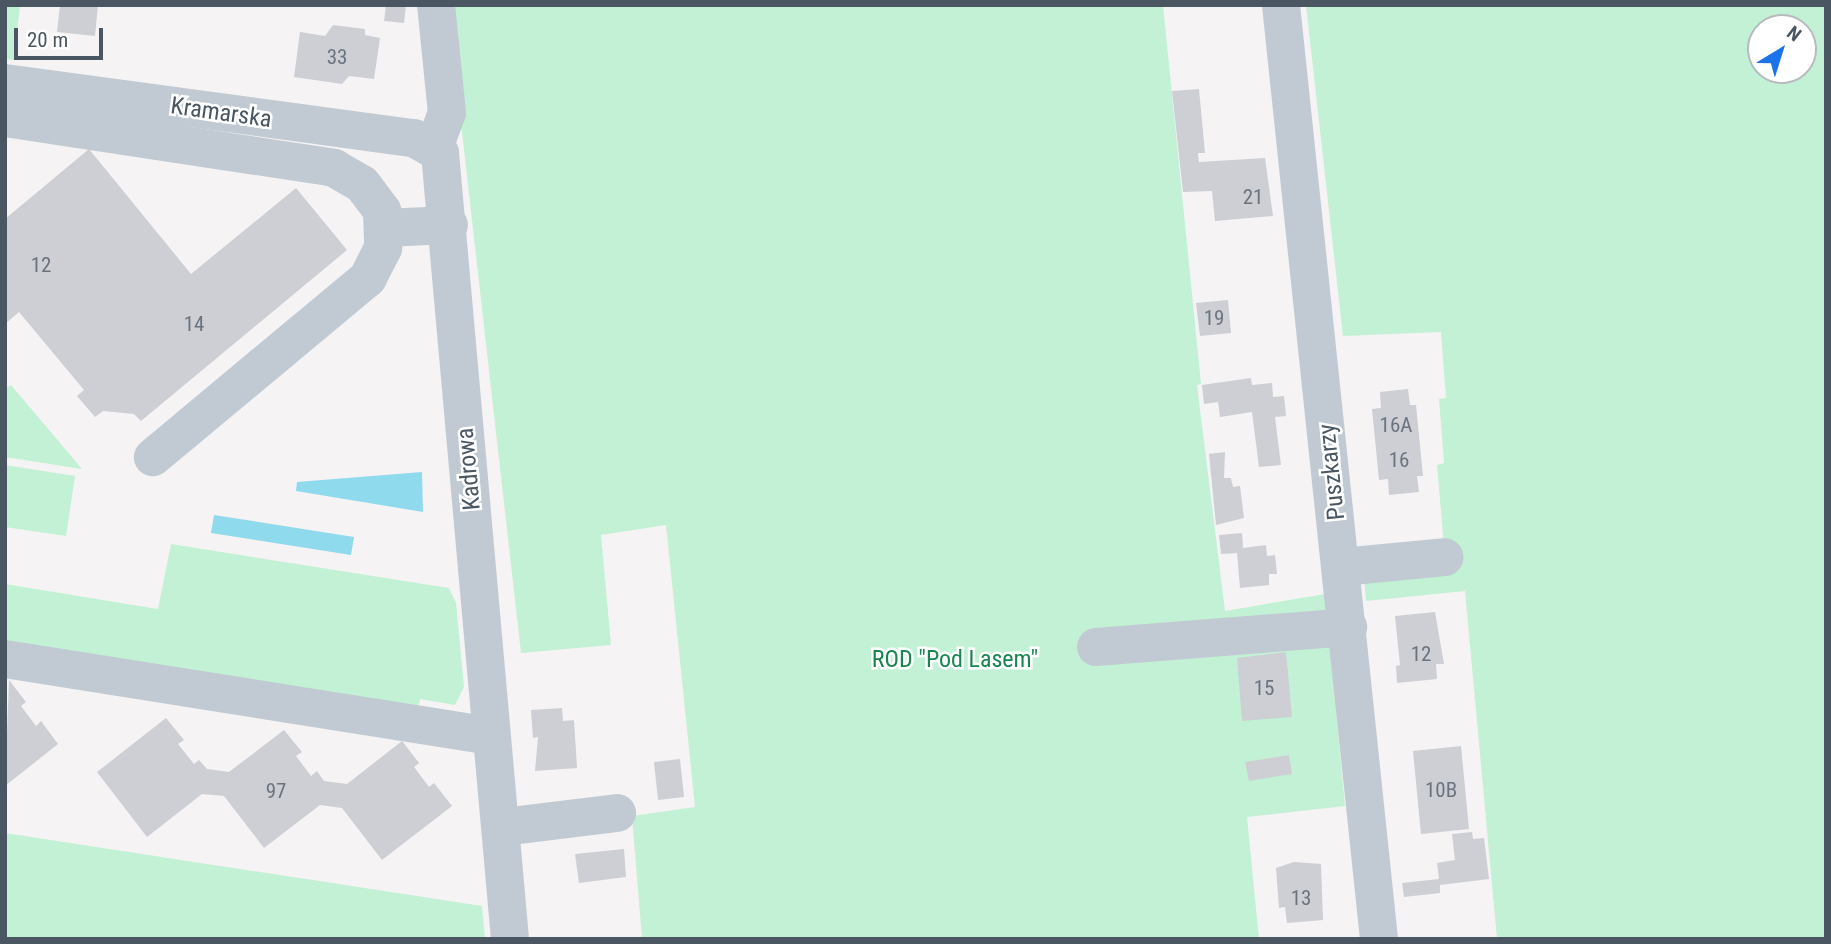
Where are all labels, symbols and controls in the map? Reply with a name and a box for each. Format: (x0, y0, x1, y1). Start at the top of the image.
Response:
scale bar (18, 14, 107, 58)
north arrow (1747, 14, 1817, 84)
text: N (1782, 21, 1806, 46)
text: 20 m (27, 28, 68, 52)
house number: 33 (327, 44, 347, 70)
street label: Kramarska (169, 92, 273, 134)
house number: 21 (1243, 184, 1263, 210)
house number: 12 (31, 252, 51, 278)
house number: 19 (1204, 305, 1224, 331)
house number: 14 (184, 311, 204, 337)
house number: 16A (1380, 412, 1412, 438)
street label: Puszkarzy (1313, 422, 1351, 522)
street label: Kadrowa (451, 427, 487, 511)
house number: 16 (1389, 447, 1409, 473)
house number: 12 (1411, 641, 1431, 667)
park label: ROD "Pod Lasem" (872, 646, 1038, 674)
house number: 15 (1254, 675, 1274, 701)
house number: 10B (1425, 777, 1457, 803)
house number: 97 (266, 778, 286, 804)
house number: 13 (1291, 885, 1311, 911)

